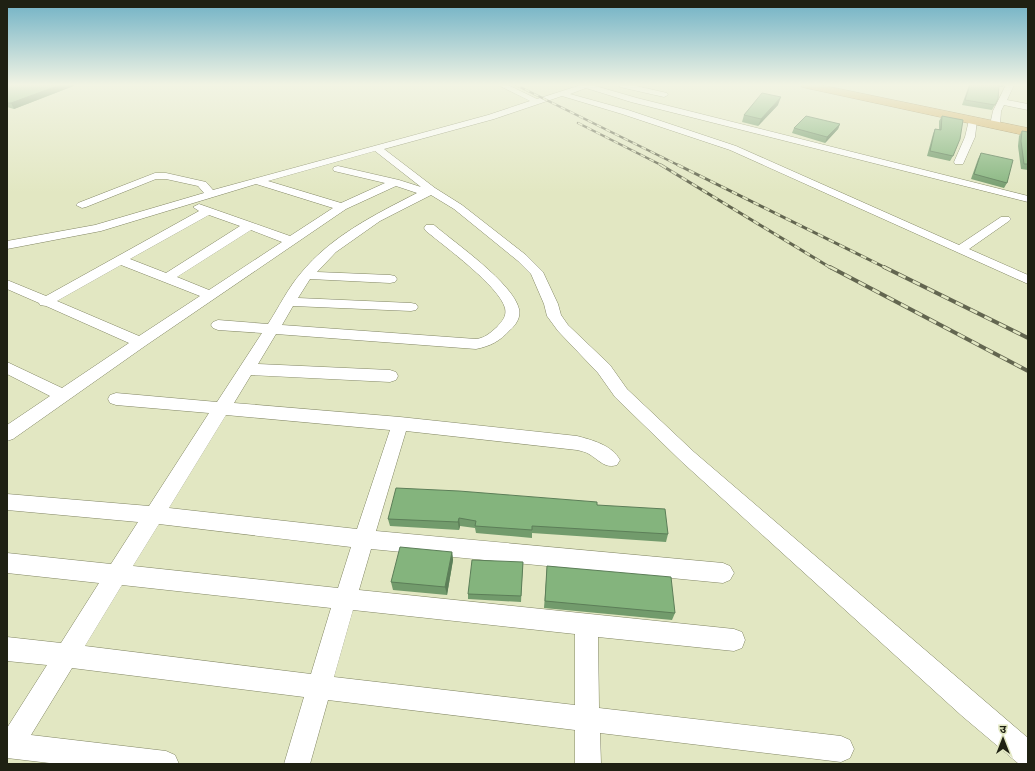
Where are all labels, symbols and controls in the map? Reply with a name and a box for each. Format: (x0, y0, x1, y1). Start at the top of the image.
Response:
north arrow (983, 719, 1023, 759)
text: उ (1000, 723, 1007, 737)

